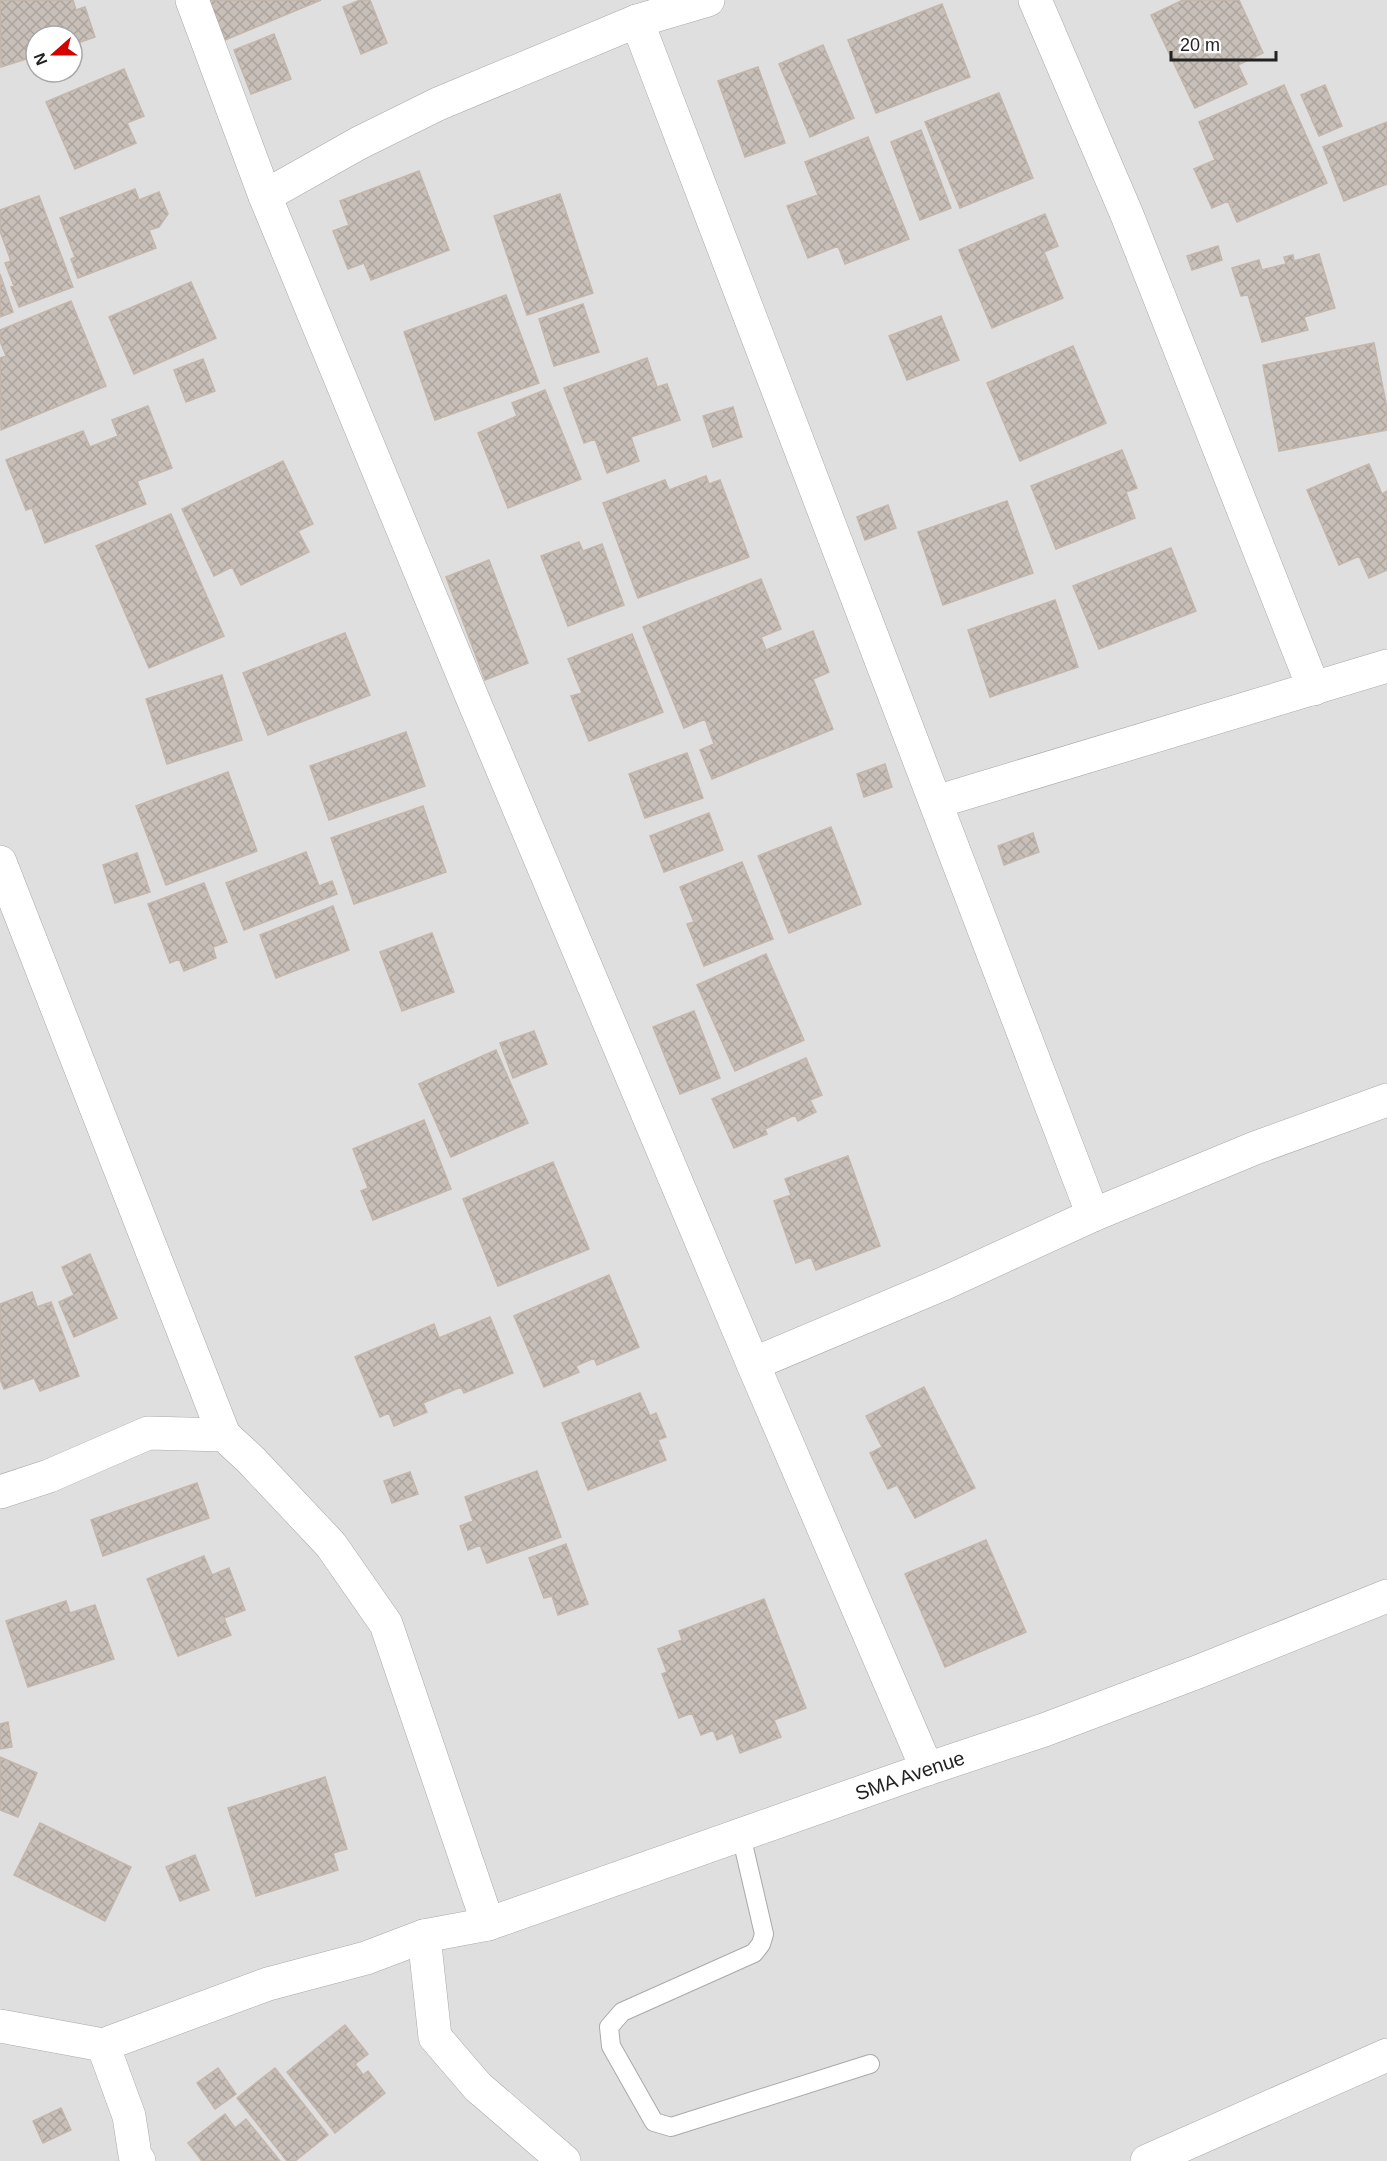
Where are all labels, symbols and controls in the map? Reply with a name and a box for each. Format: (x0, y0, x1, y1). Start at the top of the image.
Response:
north arrow (24, 24, 84, 84)
scale bar (1171, 24, 1276, 62)
text: 20 m (1180, 35, 1220, 55)
text: N (30, 51, 50, 68)
street label: SMA Avenue (852, 1746, 967, 1804)

